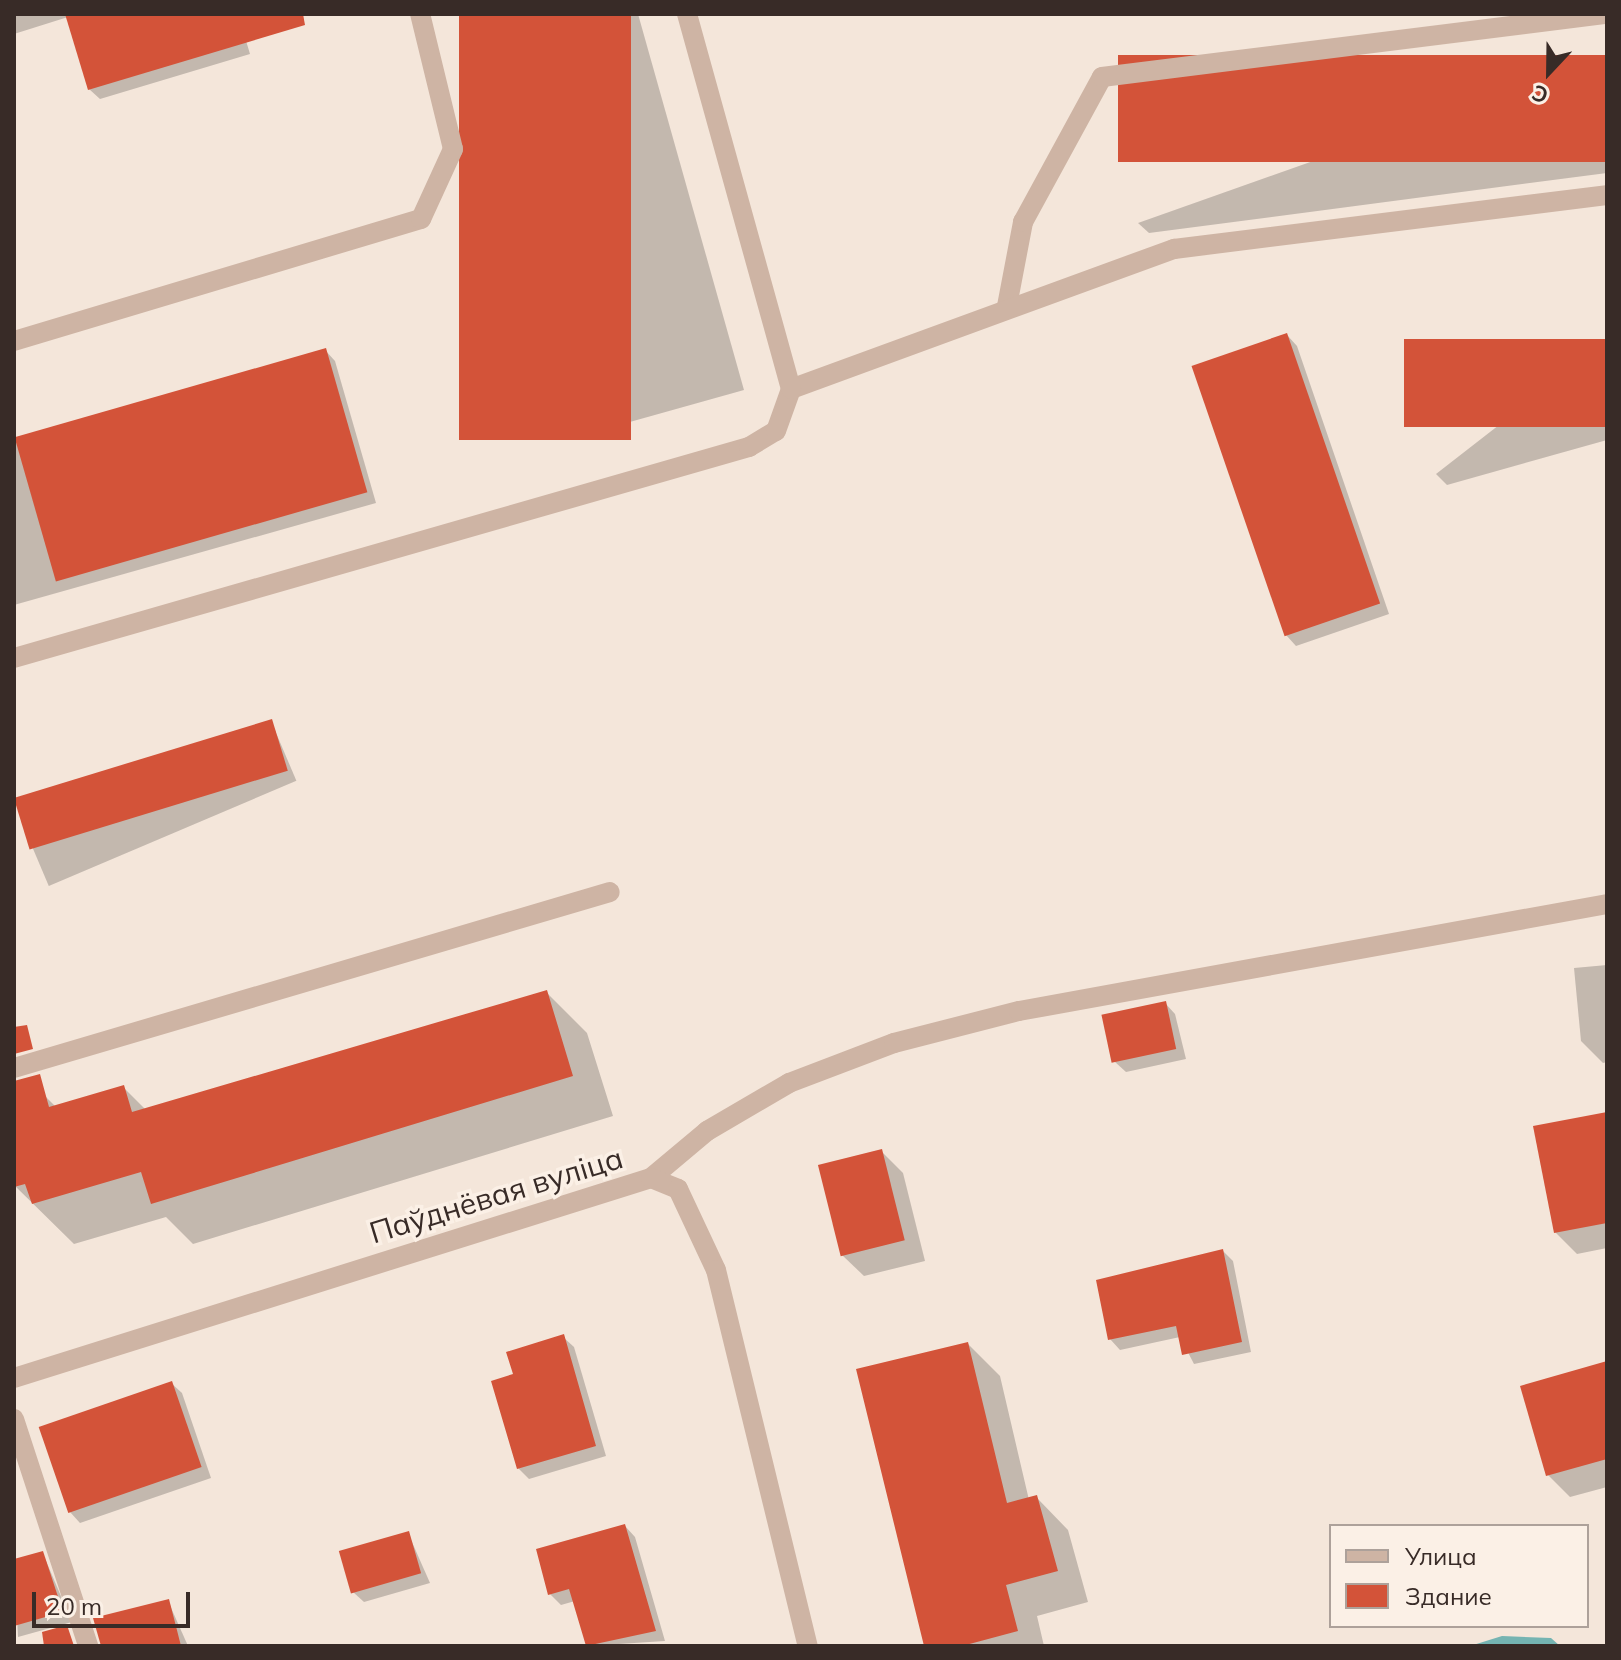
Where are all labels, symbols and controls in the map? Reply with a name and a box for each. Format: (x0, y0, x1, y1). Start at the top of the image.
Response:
north arrow (1509, 32, 1589, 112)
text: С (1528, 78, 1552, 110)
street label: Паўднёвая вуліца (365, 1139, 627, 1251)
legend (1329, 1524, 1589, 1628)
text: Улица (1405, 1541, 1477, 1571)
scale bar (36, 1576, 194, 1626)
text: Здание (1405, 1581, 1492, 1611)
text: 20 m (46, 1591, 102, 1621)

